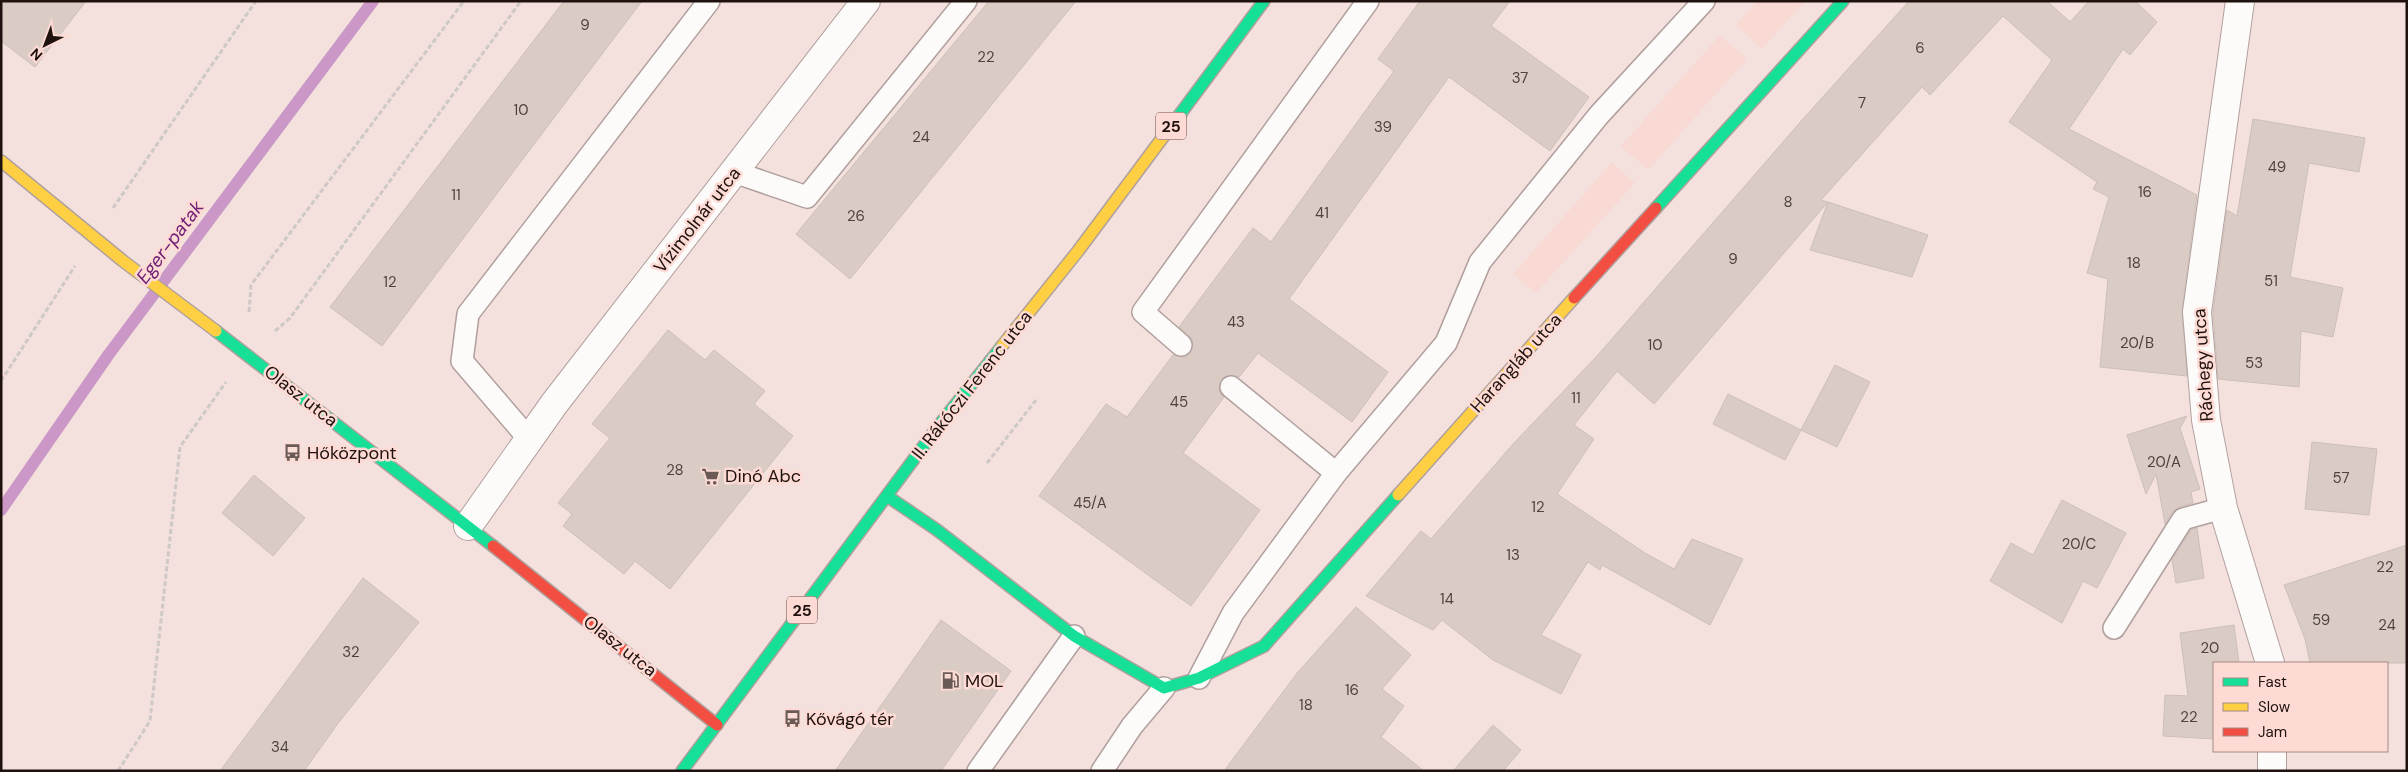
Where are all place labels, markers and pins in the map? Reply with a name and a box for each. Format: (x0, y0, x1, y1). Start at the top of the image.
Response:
place label: Hőközpont (307, 441, 397, 465)
bus stop icon: Hőközpont (283, 443, 303, 463)
place label: Dinó Abc (725, 464, 801, 488)
supermarket icon: Dinó Abc (701, 466, 721, 486)
place label: MOL (965, 669, 1004, 693)
fuel station icon: MOL (941, 671, 961, 691)
place label: Kővágó tér (806, 707, 894, 731)
bus stop icon: Kővágó tér (782, 709, 802, 729)

